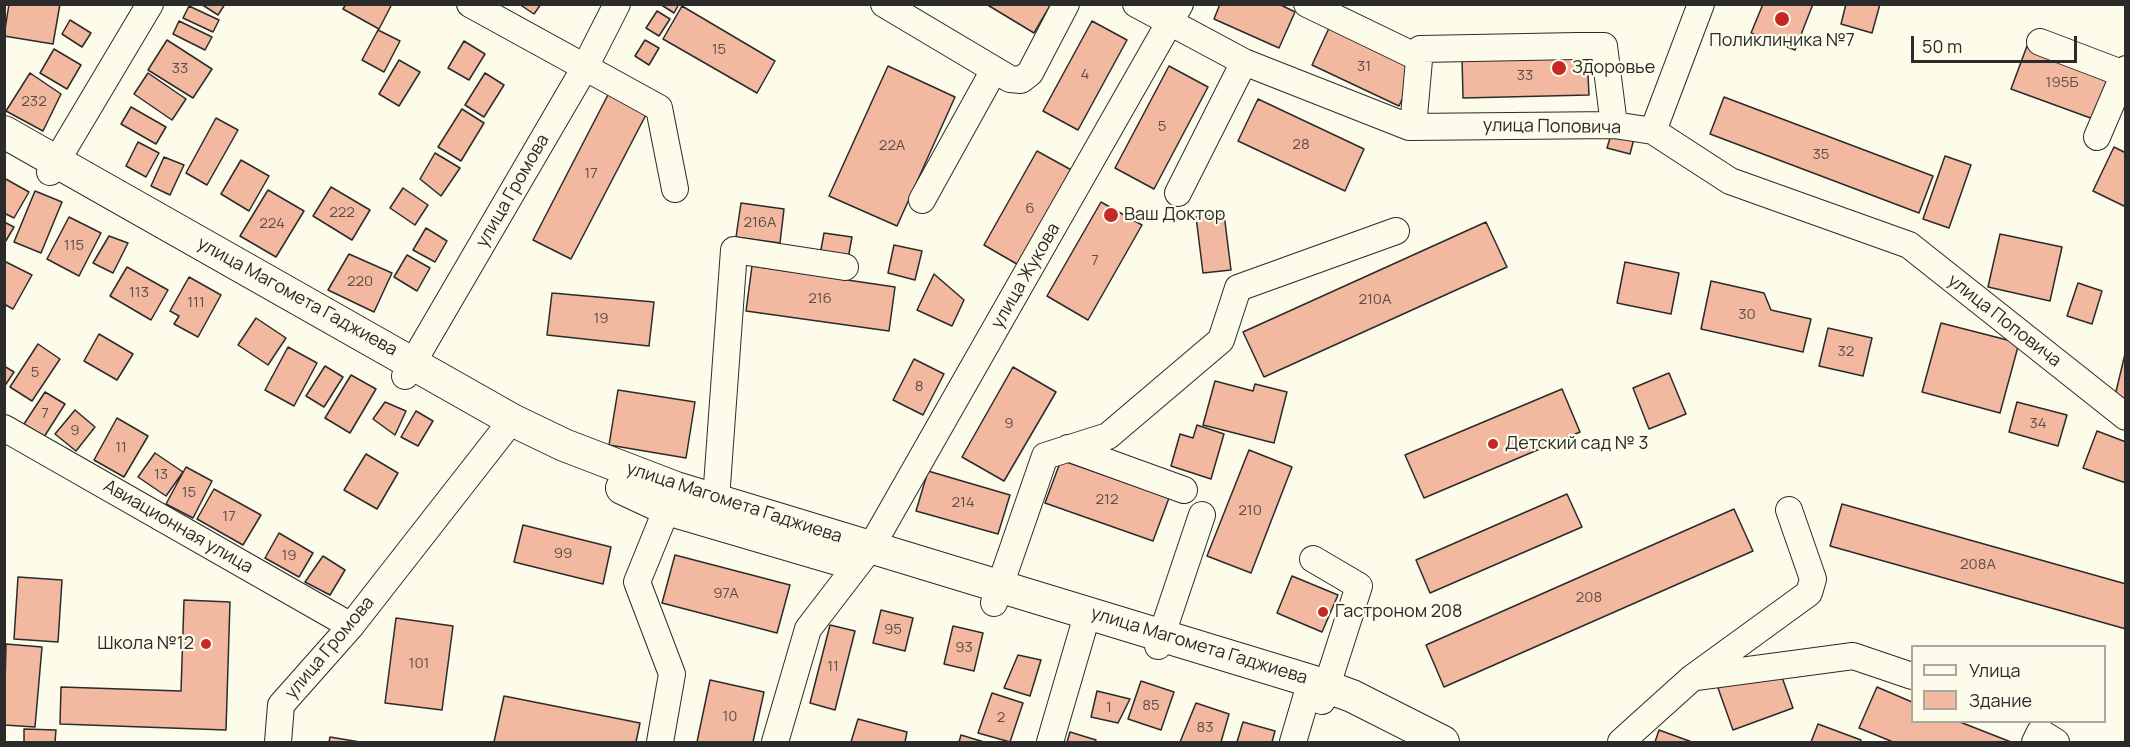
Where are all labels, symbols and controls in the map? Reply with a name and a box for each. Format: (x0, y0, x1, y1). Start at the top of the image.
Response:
marker: Поликлиника №7 (1773, 10, 1791, 28)
scale bar (1914, 24, 2080, 62)
place label: Поликлиника №7 (1709, 30, 1855, 52)
text: 50 m (1922, 34, 1962, 58)
house number: 15 (712, 41, 726, 59)
place label: Здоровье (1572, 57, 1655, 79)
house number: 31 (1357, 58, 1371, 76)
marker: Здоровье (1550, 59, 1568, 77)
house number: 33 (172, 60, 188, 78)
house number: 4 (1081, 66, 1089, 84)
house number: 33 (1517, 67, 1533, 85)
house number: 195Б (2046, 74, 2078, 92)
house number: 232 (21, 93, 47, 111)
street label: улица Поповича (1483, 115, 1621, 139)
house number: 5 (1158, 118, 1166, 136)
street label: улица Громова (472, 131, 554, 251)
house number: 28 (1292, 136, 1310, 154)
house number: 22А (879, 137, 905, 155)
house number: 35 (1813, 146, 1829, 164)
house number: 17 (584, 165, 598, 183)
house number: 6 (1025, 200, 1035, 218)
house number: 222 (329, 204, 355, 222)
place label: Ваш Доктор (1124, 204, 1225, 226)
marker: Ваш Доктор (1102, 206, 1120, 224)
house number: 216А (743, 214, 777, 232)
house number: 224 (259, 215, 285, 233)
street label: улица Жукова (987, 219, 1065, 333)
street label: улица Магомета Гаджиева (193, 233, 401, 361)
house number: 115 (64, 237, 84, 255)
house number: 7 (1091, 252, 1099, 270)
street label: улица Поповича (1943, 270, 2065, 372)
house number: 220 (347, 273, 373, 291)
house number: 113 (129, 284, 149, 302)
house number: 216 (808, 290, 832, 308)
house number: 210А (1358, 291, 1392, 309)
house number: 111 (187, 294, 205, 312)
house number: 30 (1738, 306, 1756, 324)
house number: 19 (593, 310, 609, 328)
house number: 32 (1838, 343, 1854, 361)
house number: 5 (31, 364, 39, 382)
house number: 8 (915, 378, 923, 396)
house number: 7 (41, 405, 49, 423)
house number: 9 (1004, 415, 1014, 433)
house number: 34 (2029, 415, 2047, 433)
house number: 9 (70, 422, 80, 440)
place label: Детский сад № 3 (1505, 433, 1648, 455)
marker: Детский сад № 3 (1486, 437, 1500, 451)
house number: 11 (115, 439, 127, 457)
street label: улица Магомета Гаджиева (623, 458, 845, 548)
house number: 13 (154, 466, 168, 484)
street label: Авиационная улица (99, 475, 257, 579)
house number: 15 (182, 484, 196, 502)
house number: 212 (1096, 491, 1118, 509)
house number: 214 (951, 494, 975, 512)
house number: 210 (1238, 502, 1262, 520)
house number: 17 (222, 508, 236, 526)
house number: 99 (554, 545, 572, 563)
house number: 19 (281, 547, 297, 565)
house number: 208А (1960, 556, 1996, 574)
house number: 97А (713, 585, 739, 603)
house number: 208 (1576, 589, 1602, 607)
street label: улица Громова (281, 592, 379, 704)
place label: Гастроном 208 (1335, 601, 1462, 623)
street label: улица Магомета Гаджиева (1088, 603, 1310, 689)
marker: Гастроном 208 (1316, 605, 1330, 619)
house number: 95 (884, 621, 902, 639)
place label: Школа №12 (97, 633, 194, 655)
marker: Школа №12 (199, 637, 213, 651)
house number: 93 (955, 639, 973, 657)
legend (1911, 645, 2106, 723)
house number: 101 (409, 655, 429, 673)
house number: 11 (827, 658, 839, 676)
text: Улица (1969, 658, 2021, 682)
text: Здание (1969, 688, 2032, 712)
house number: 85 (1142, 697, 1160, 715)
house number: 1 (1106, 699, 1112, 717)
house number: 10 (723, 708, 737, 726)
house number: 2 (997, 709, 1005, 727)
house number: 83 (1196, 719, 1214, 737)

